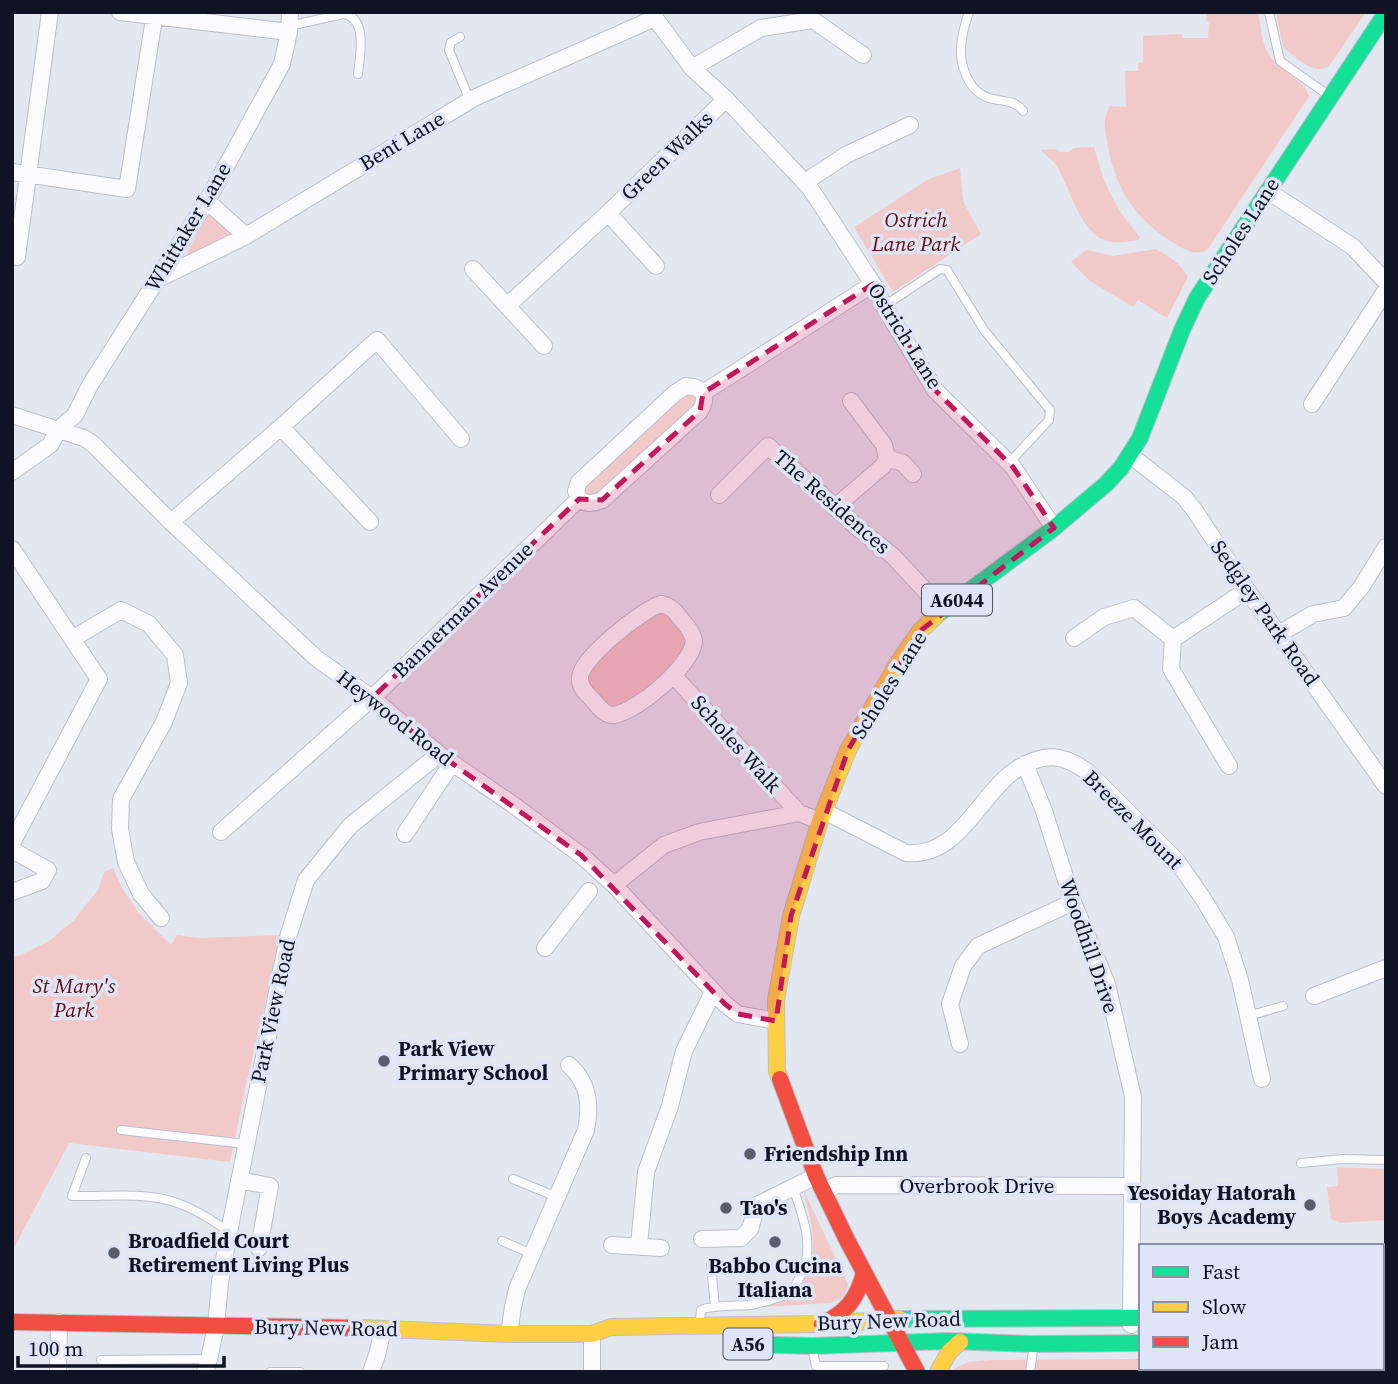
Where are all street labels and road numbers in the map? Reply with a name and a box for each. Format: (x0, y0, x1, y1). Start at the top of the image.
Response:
street label: Bent Lane (354, 104, 450, 177)
street label: Green Walks (614, 104, 719, 207)
street label: Whittaker Lane (138, 157, 238, 297)
street label: Scholes Lane (1195, 172, 1286, 290)
street label: Ostrich Lane (861, 277, 950, 394)
street label: The Residences (768, 443, 897, 560)
street label: Sedgley Park Road (1204, 534, 1327, 691)
street label: Bannerman Avenue (386, 535, 539, 684)
road number: A6044 (922, 584, 992, 615)
street label: Scholes Lane (844, 625, 933, 744)
street label: Heywood Road (331, 663, 460, 772)
street label: Scholes Walk (685, 689, 788, 799)
street label: Breeze Mount (1077, 763, 1190, 876)
street label: Woodhill Drive (1053, 875, 1126, 1017)
street label: Park View Road (243, 936, 302, 1085)
street label: Overbrook Drive (899, 1171, 1055, 1200)
street label: Bury New Road (817, 1303, 962, 1338)
street label: Bury New Road (254, 1312, 398, 1343)
road number: A56 (724, 1328, 772, 1360)

